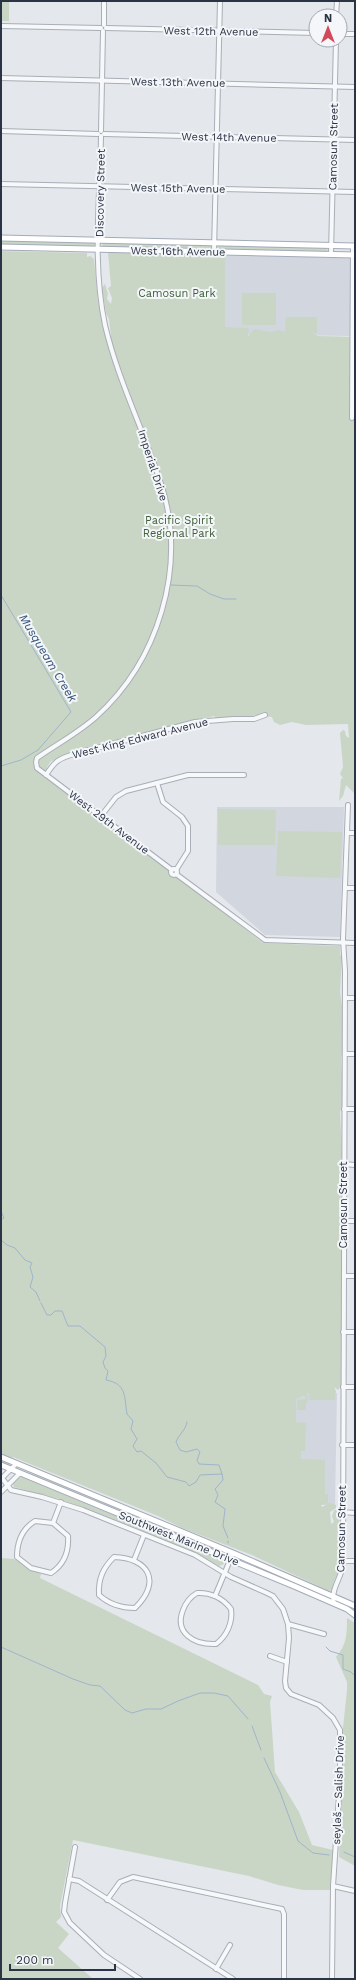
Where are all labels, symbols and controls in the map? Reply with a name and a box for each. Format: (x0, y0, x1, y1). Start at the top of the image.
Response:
north arrow (308, 8, 348, 48)
text: N (324, 12, 332, 25)
street label: West 12th Avenue (163, 24, 259, 39)
street label: West 13th Avenue (130, 75, 226, 90)
street label: Camosun Street (326, 103, 341, 191)
street label: West 14th Avenue (181, 130, 277, 145)
street label: Discovery Street (93, 148, 108, 237)
street label: West 15th Avenue (130, 181, 226, 196)
street label: West 16th Avenue (130, 244, 226, 259)
park label: Camosun Park (138, 287, 216, 300)
street label: Imperial Drive (135, 428, 170, 503)
park label: Pacific Spirit Regional Park (143, 514, 215, 540)
water label: Musqueam Creek (16, 612, 80, 705)
street label: West King Edward Avenue (71, 715, 209, 762)
street label: West 29th Avenue (66, 788, 152, 857)
street label: Camosun Street (337, 1161, 350, 1249)
street label: Camosun Street (334, 1485, 349, 1573)
street label: Southwest Marine Drive (117, 1508, 241, 1569)
street label: seyləš - Salish Drive (330, 1735, 347, 1845)
scale bar (10, 1946, 115, 1972)
text: 200 m (16, 1953, 53, 1967)

